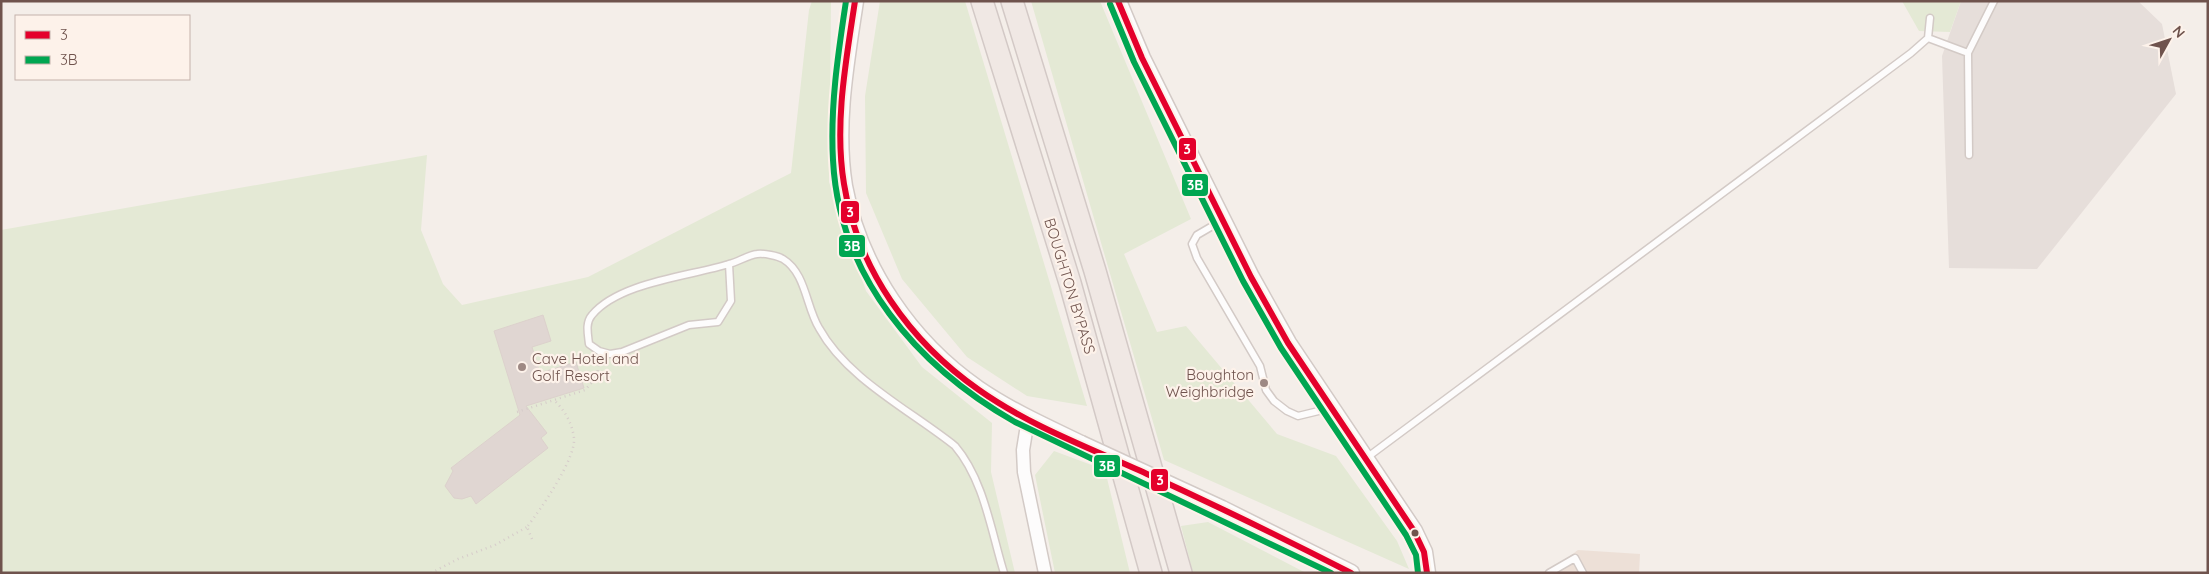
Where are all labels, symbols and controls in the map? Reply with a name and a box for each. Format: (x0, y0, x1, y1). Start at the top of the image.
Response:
legend (15, 15, 190, 80)
north arrow (2144, 15, 2194, 65)
text: N (2169, 22, 2189, 41)
text: 3 (60, 25, 68, 44)
text: 3B (60, 50, 78, 69)
line badge: 3 (1178, 137, 1197, 161)
text: 3 (1183, 140, 1191, 158)
line badge: 3B (1181, 173, 1209, 197)
text: 3B (1187, 176, 1203, 194)
line badge: 3 (840, 200, 860, 224)
text: 3 (846, 203, 854, 221)
street label: BOUGHTON BYPASS (1040, 216, 1100, 356)
line badge: 3B (838, 234, 866, 258)
text: 3B (844, 237, 860, 255)
place label: Cave Hotel and Golf Resort (532, 349, 639, 385)
marker: Cave Hotel and Golf Resort (516, 361, 528, 373)
place label: Boughton Weighbridge (1165, 365, 1254, 401)
marker: Boughton Weighbridge (1258, 377, 1270, 389)
line badge: 3B (1093, 454, 1121, 478)
text: 3B (1099, 457, 1115, 475)
line badge: 3 (1150, 468, 1169, 492)
text: 3 (1156, 471, 1164, 489)
unlabelled marker (1410, 528, 1420, 538)

